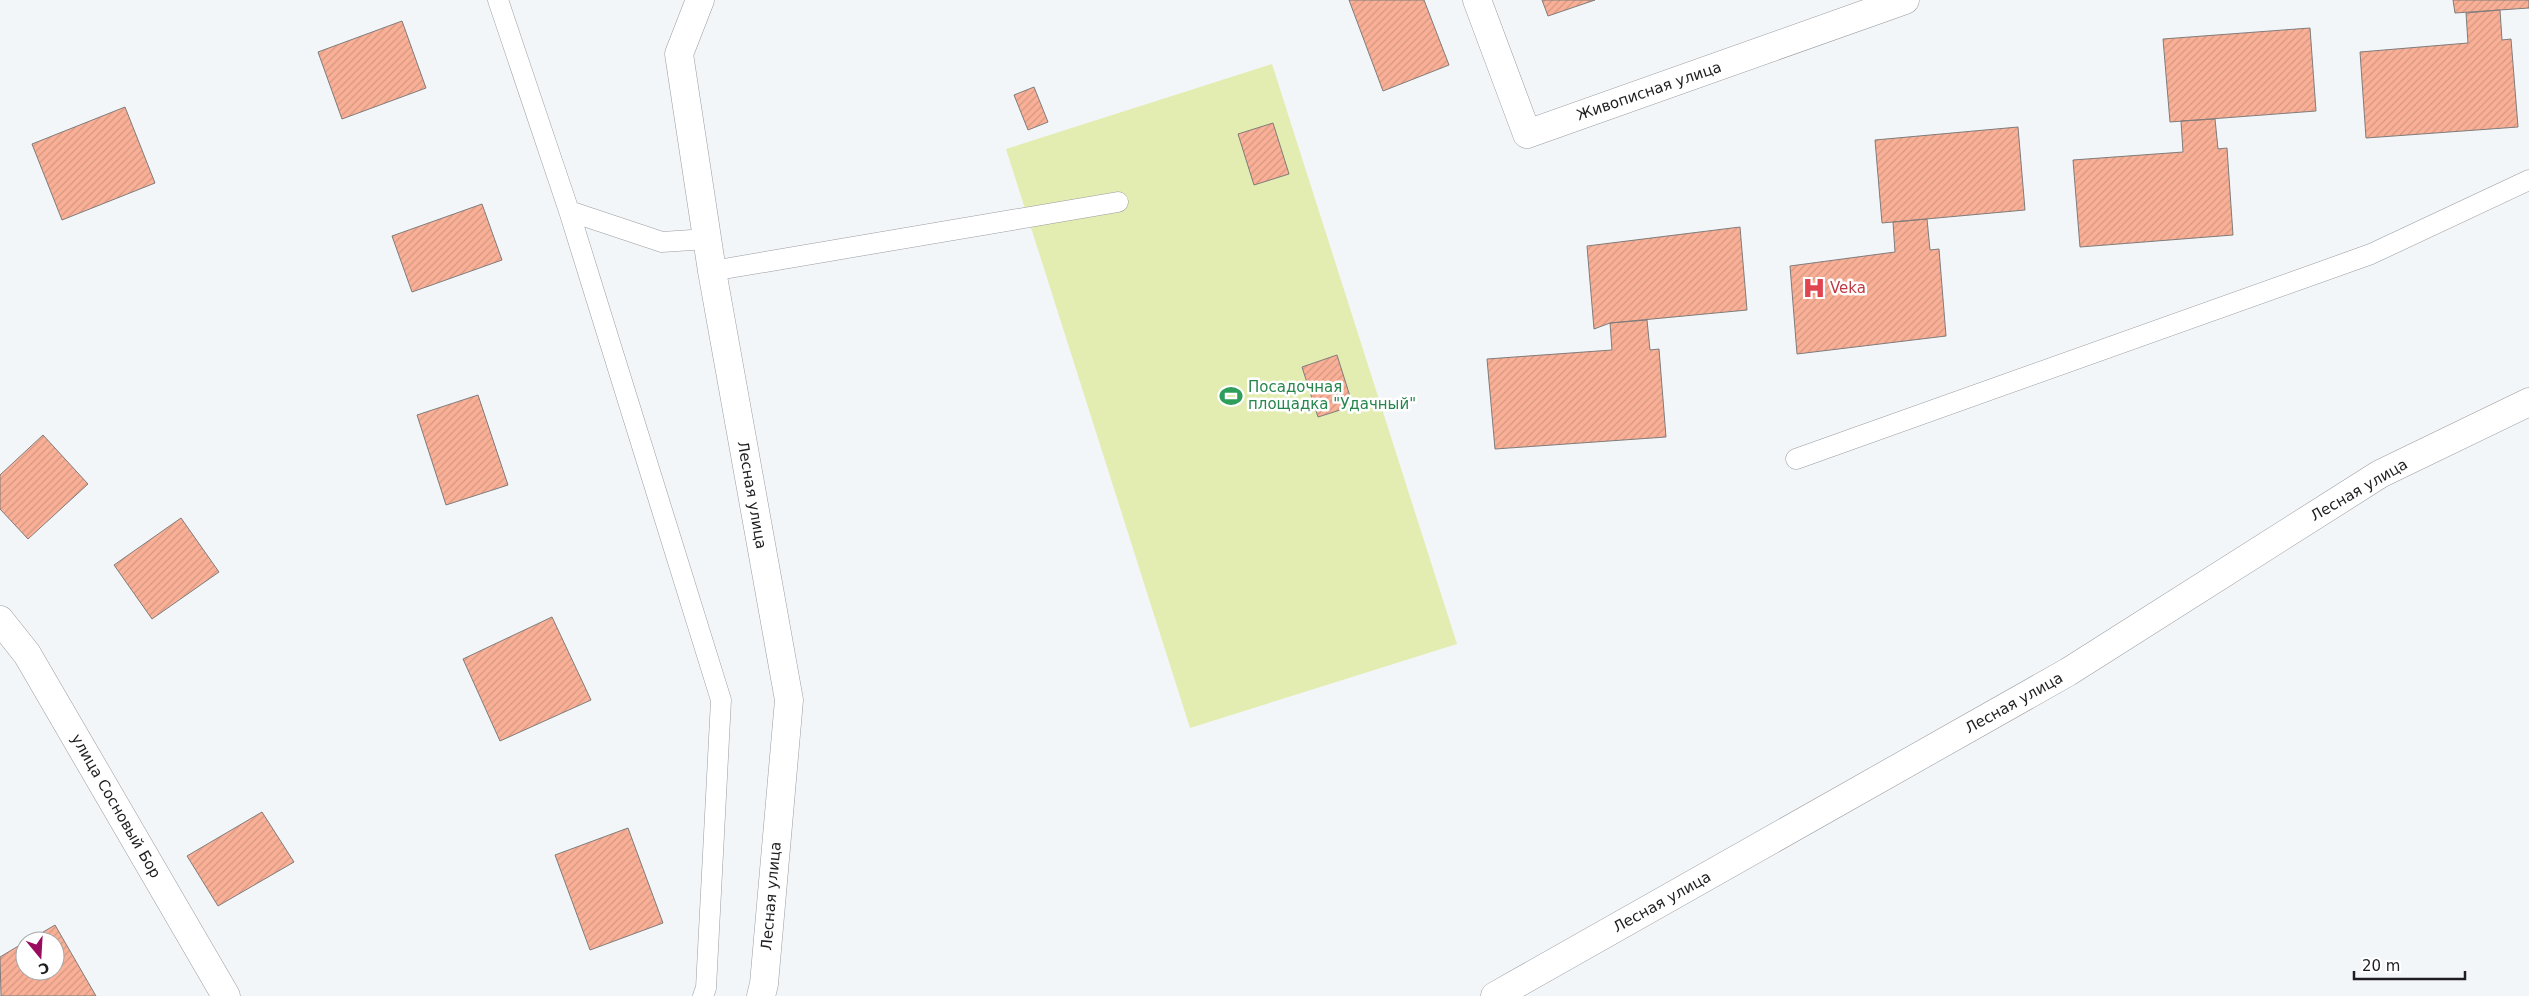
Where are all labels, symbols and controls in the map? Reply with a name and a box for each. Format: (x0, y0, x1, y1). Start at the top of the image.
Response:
street label: Живописная улица (1574, 58, 1724, 124)
hospital icon: Veka (1801, 275, 1827, 301)
place label: Veka (1830, 279, 1866, 297)
place label: Посадочная площадка "Удачный" (1248, 378, 1416, 413)
sports icon: Посадочная площадка "Удачный" (1218, 383, 1244, 409)
street label: Лесная улица (734, 440, 770, 550)
street label: Лесная улица (2307, 455, 2411, 525)
street label: Лесная улица (1962, 669, 2066, 737)
street label: улица Сосновый Бор (67, 731, 165, 881)
street label: Лесная улица (757, 841, 785, 951)
street label: Лесная улица (1610, 868, 1714, 936)
north arrow (15, 931, 65, 981)
scale bar (2354, 948, 2465, 980)
text: 20 m (2362, 957, 2400, 975)
text: С (37, 959, 51, 978)

